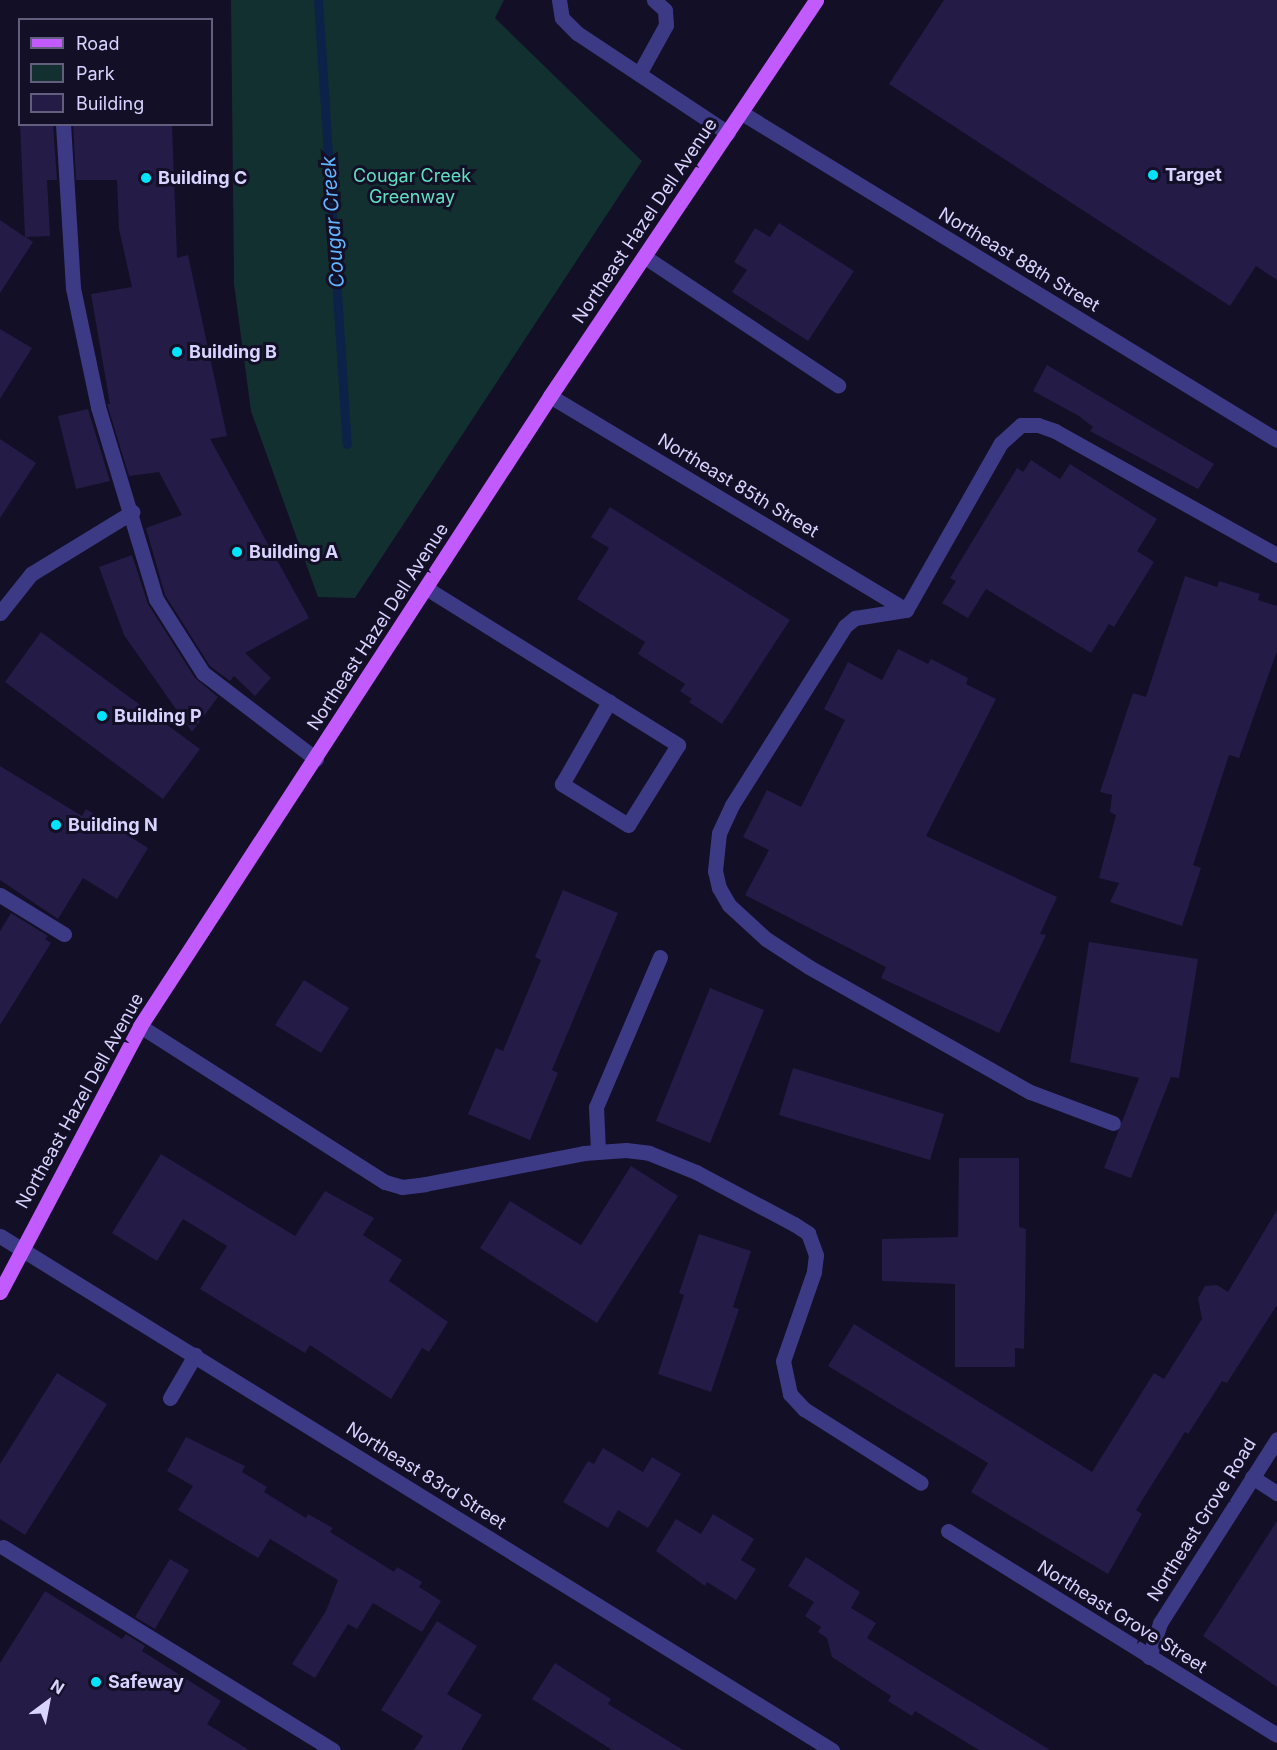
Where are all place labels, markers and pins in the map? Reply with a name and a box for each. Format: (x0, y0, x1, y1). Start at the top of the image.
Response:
place label: Target (1165, 164, 1222, 186)
place label: Building C (158, 167, 247, 189)
marker: Target (1146, 168, 1160, 182)
marker: Building C (139, 171, 153, 185)
place label: Building B (189, 341, 277, 363)
marker: Building B (170, 345, 184, 359)
place label: Building A (249, 541, 338, 563)
marker: Building A (230, 545, 244, 559)
place label: Building P (114, 705, 202, 727)
marker: Building P (95, 709, 109, 723)
place label: Building N (68, 814, 158, 836)
marker: Building N (49, 818, 63, 832)
place label: Safeway (108, 1671, 184, 1693)
marker: Safeway (89, 1675, 103, 1689)

